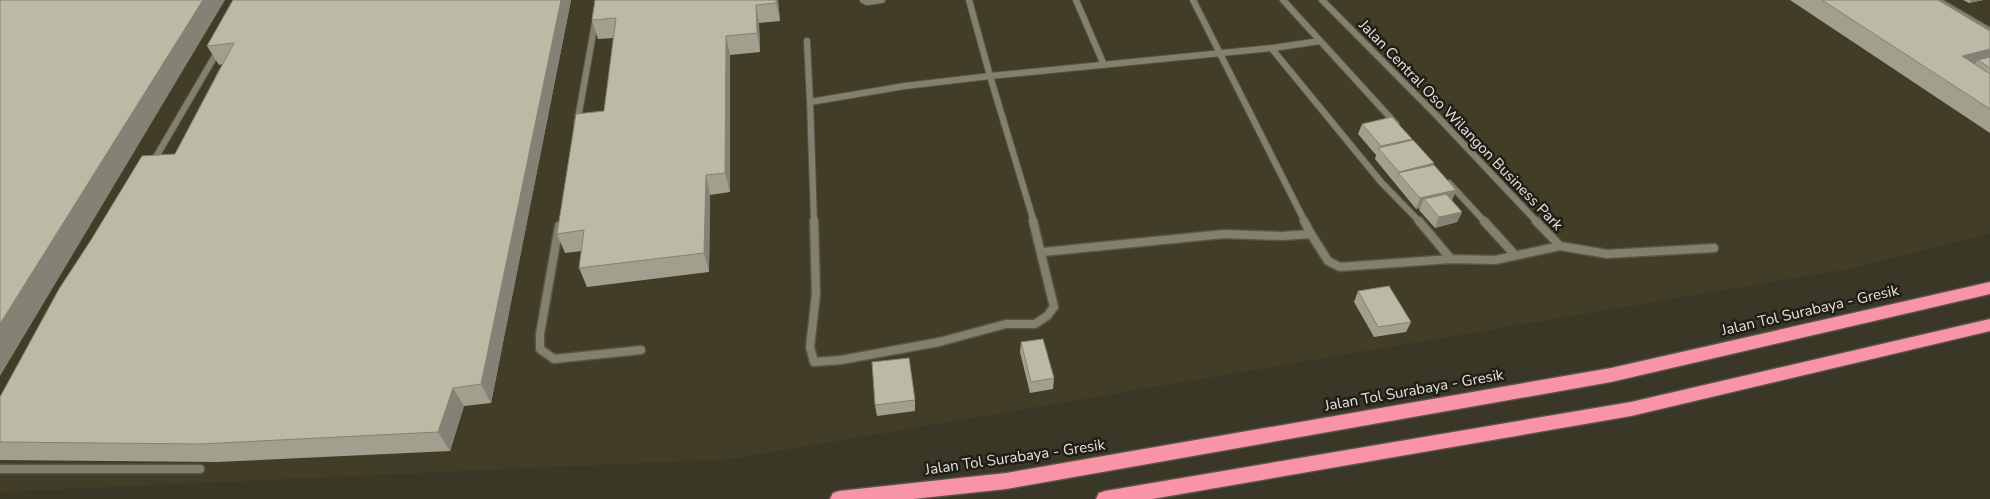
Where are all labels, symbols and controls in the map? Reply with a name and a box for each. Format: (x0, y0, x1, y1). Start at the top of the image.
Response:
street label: Jalan Central Oso Wilangon Business Park (1354, 15, 1568, 235)
street label: Jalan Tol Surabaya - Gresik (1718, 280, 1901, 340)
street label: Jalan Tol Surabaya - Gresik (1322, 364, 1506, 416)
street label: Jalan Tol Surabaya - Gresik (923, 434, 1107, 480)

